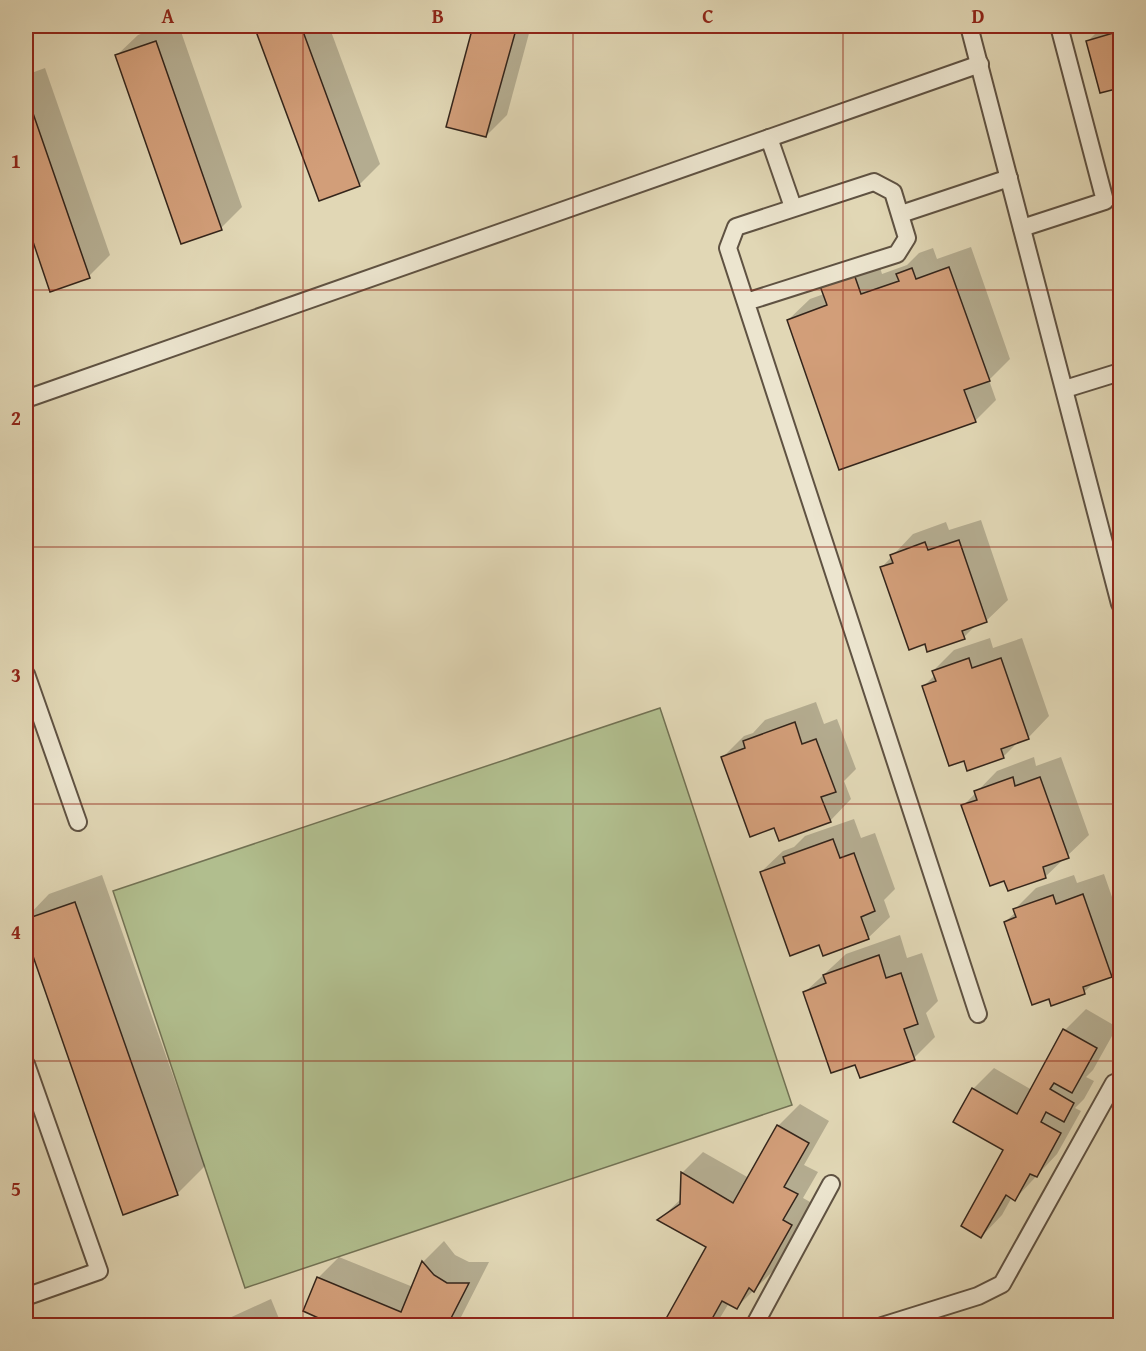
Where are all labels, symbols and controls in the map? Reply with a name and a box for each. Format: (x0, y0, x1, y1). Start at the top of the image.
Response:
text: A (162, 1, 175, 30)
text: B (432, 1, 444, 30)
text: C (702, 1, 714, 30)
text: D (971, 1, 985, 30)
text: 1 (11, 146, 21, 175)
text: 2 (11, 403, 21, 432)
text: 3 (11, 660, 21, 689)
text: 4 (11, 917, 21, 946)
text: 5 (11, 1174, 21, 1203)

